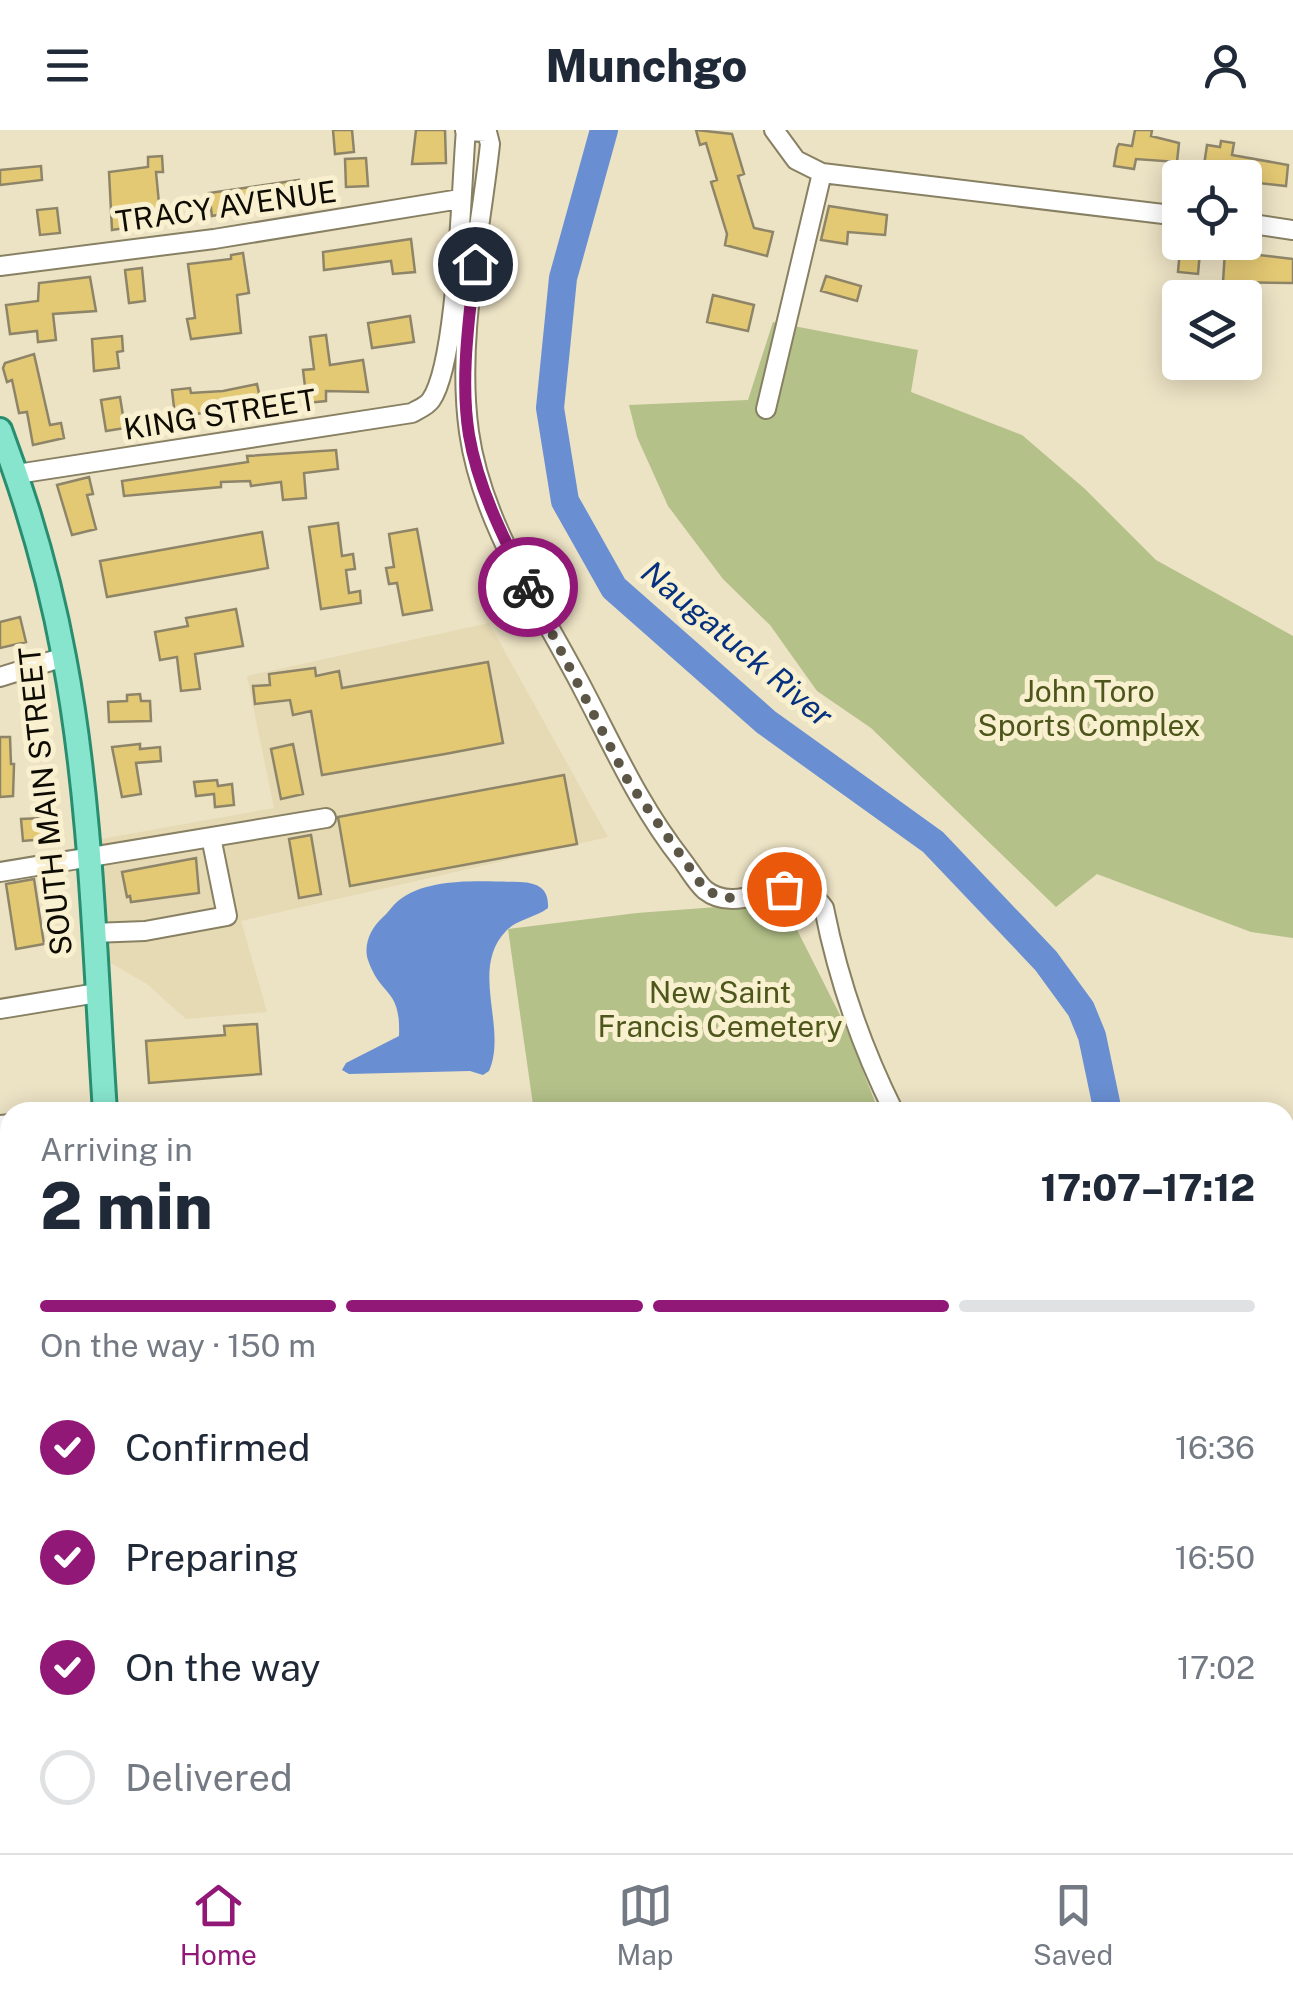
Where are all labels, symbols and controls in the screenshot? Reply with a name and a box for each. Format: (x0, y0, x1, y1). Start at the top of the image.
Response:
icon: menu (40, 38, 95, 93)
icon: person (1198, 38, 1253, 93)
text: Munchgo (546, 39, 747, 92)
map controls (1162, 160, 1262, 380)
button: locate (1162, 160, 1262, 260)
street label: TRACY AVENUE (113, 173, 339, 239)
pin (433, 222, 518, 307)
icon: home (448, 237, 503, 292)
button: layers (1162, 280, 1262, 380)
street label: KING STREET (121, 381, 319, 447)
courier (478, 537, 578, 637)
water label: Naugatuck River (634, 553, 841, 735)
icon: bike (501, 560, 556, 615)
street label: SOUTH MAIN STREET (11, 645, 79, 957)
park label: John Toro Sports Complex (978, 673, 1200, 743)
pin (742, 847, 827, 932)
icon: bag (757, 862, 812, 917)
park label: New Saint Francis Cemetery (597, 974, 843, 1044)
text: Arriving in (40, 1131, 193, 1168)
text: 17:07–17:12 (1040, 1165, 1255, 1210)
text: 2 min (40, 1167, 213, 1244)
text: On the way · 150 m (40, 1327, 316, 1364)
icon: check (40, 1420, 95, 1475)
text: Confirmed (125, 1425, 310, 1470)
text: 16:36 (1175, 1429, 1255, 1466)
icon: check (40, 1530, 95, 1585)
text: Preparing (125, 1535, 299, 1580)
text: 16:50 (1175, 1539, 1255, 1576)
icon: check (40, 1640, 95, 1695)
text: On the way (125, 1645, 321, 1690)
text: 17:02 (1177, 1649, 1255, 1686)
text: Delivered (125, 1755, 293, 1800)
tab: Home (180, 1878, 257, 1971)
tab: Map (617, 1878, 673, 1971)
tab: Saved (1033, 1878, 1113, 1971)

